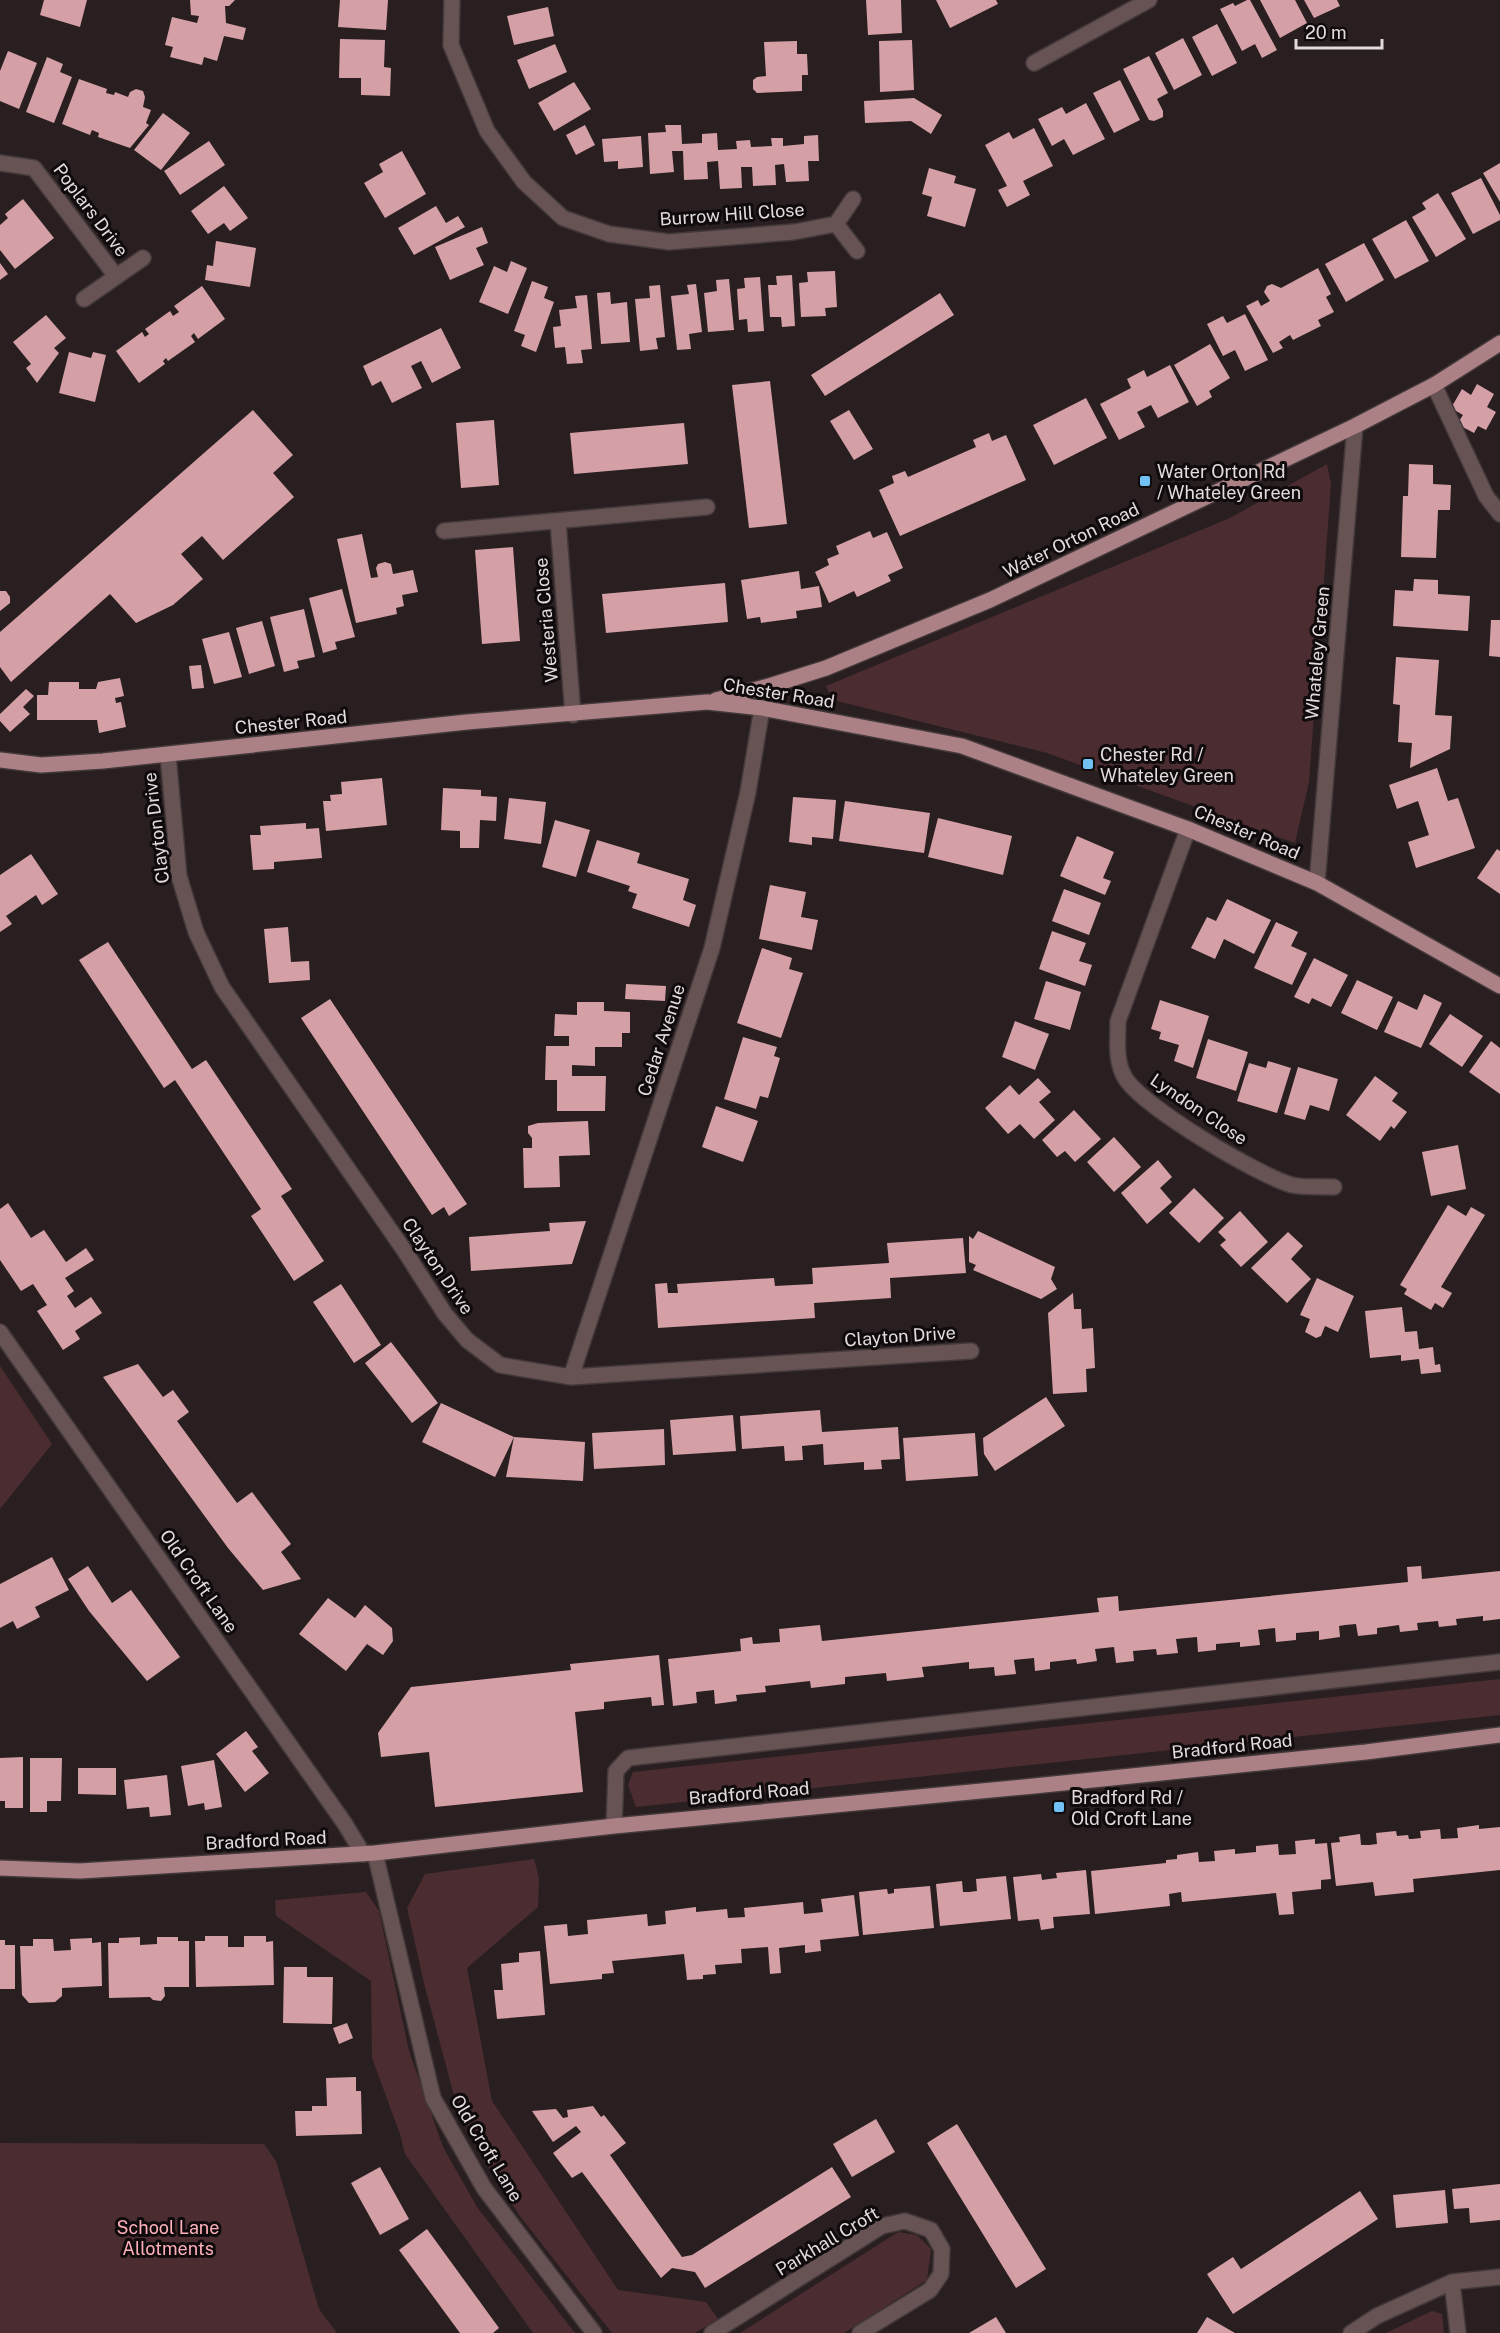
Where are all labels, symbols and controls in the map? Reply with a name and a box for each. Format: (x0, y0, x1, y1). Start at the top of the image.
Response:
scale bar (1296, 12, 1382, 50)
text: 20 m (1305, 22, 1347, 43)
street label: Poplars Drive (49, 159, 133, 261)
street label: Burrow Hill Close (659, 198, 805, 230)
place label: Water Orton Rd / Whateley Green (1157, 461, 1301, 503)
marker: Water Orton Rd / Whateley Green (1138, 474, 1152, 488)
street label: Water Orton Road (1000, 498, 1142, 582)
street label: Westeria Close (530, 557, 562, 683)
street label: Whateley Green (1301, 585, 1333, 721)
street label: Chester Road (722, 674, 836, 712)
street label: Chester Road (234, 706, 348, 738)
place label: Chester Rd / Whateley Green (1100, 744, 1234, 786)
marker: Chester Rd / Whateley Green (1081, 757, 1095, 771)
street label: Clayton Drive (139, 771, 173, 885)
street label: Chester Road (1191, 800, 1303, 864)
street label: Cedar Avenue (633, 981, 689, 1099)
street label: Lyndon Close (1147, 1069, 1251, 1149)
street label: Clayton Drive (398, 1214, 478, 1318)
street label: Clayton Drive (843, 1322, 957, 1350)
street label: Old Croft Lane (156, 1525, 242, 1637)
street label: Bradford Road (1171, 1729, 1293, 1763)
street label: Bradford Road (688, 1777, 810, 1809)
place label: Bradford Rd / Old Croft Lane (1071, 1787, 1192, 1829)
marker: Bradford Rd / Old Croft Lane (1052, 1800, 1066, 1814)
street label: Bradford Road (205, 1826, 327, 1854)
street label: Old Croft Lane (447, 2091, 527, 2205)
street label: Parkhall Croft (772, 2202, 882, 2280)
park label: School Lane Allotments (117, 2217, 219, 2259)

